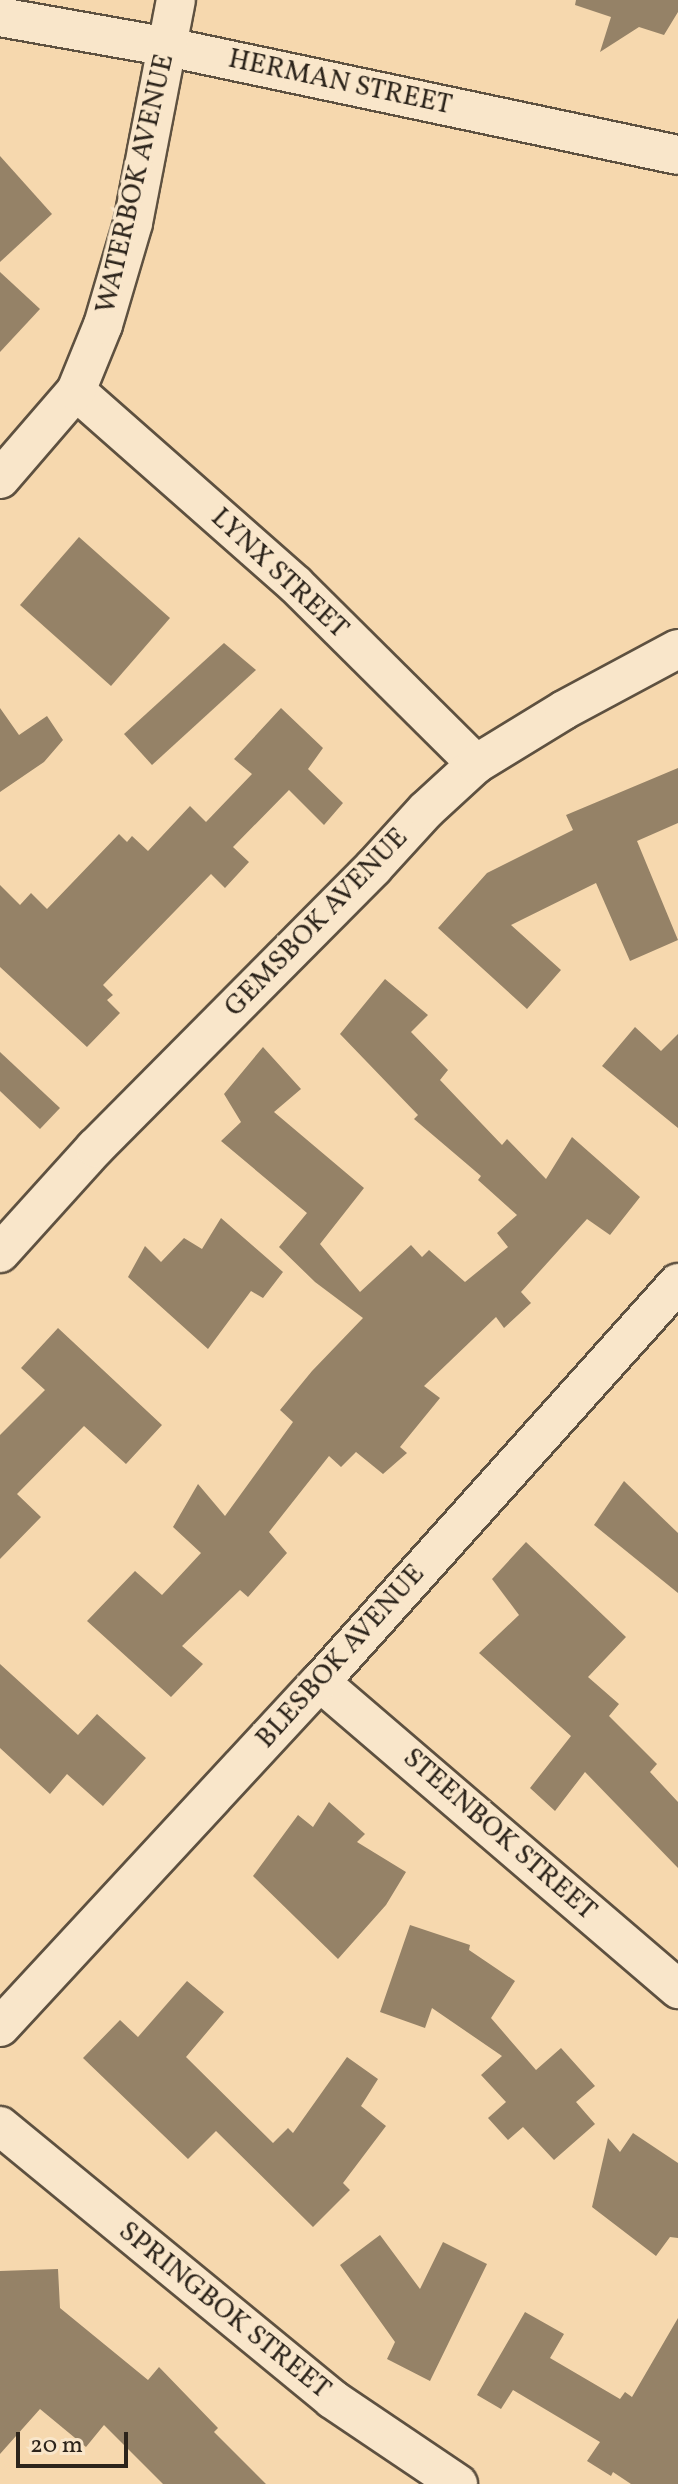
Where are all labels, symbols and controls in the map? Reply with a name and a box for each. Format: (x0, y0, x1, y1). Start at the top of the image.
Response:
street label: HERMAN STREET (225, 43, 455, 123)
street label: WATERBOK AVENUE (90, 51, 182, 317)
street label: LYNX STREET (203, 502, 355, 646)
street label: GEMSBOK AVENUE (218, 822, 416, 1024)
street label: BLESBOK AVENUE (250, 1558, 432, 1756)
street label: STEENBOK STREET (395, 1742, 603, 1928)
street label: SPRINGBOK STREET (111, 2215, 337, 2407)
scale bar (20, 2416, 132, 2466)
text: 20 m (30, 2429, 83, 2463)

